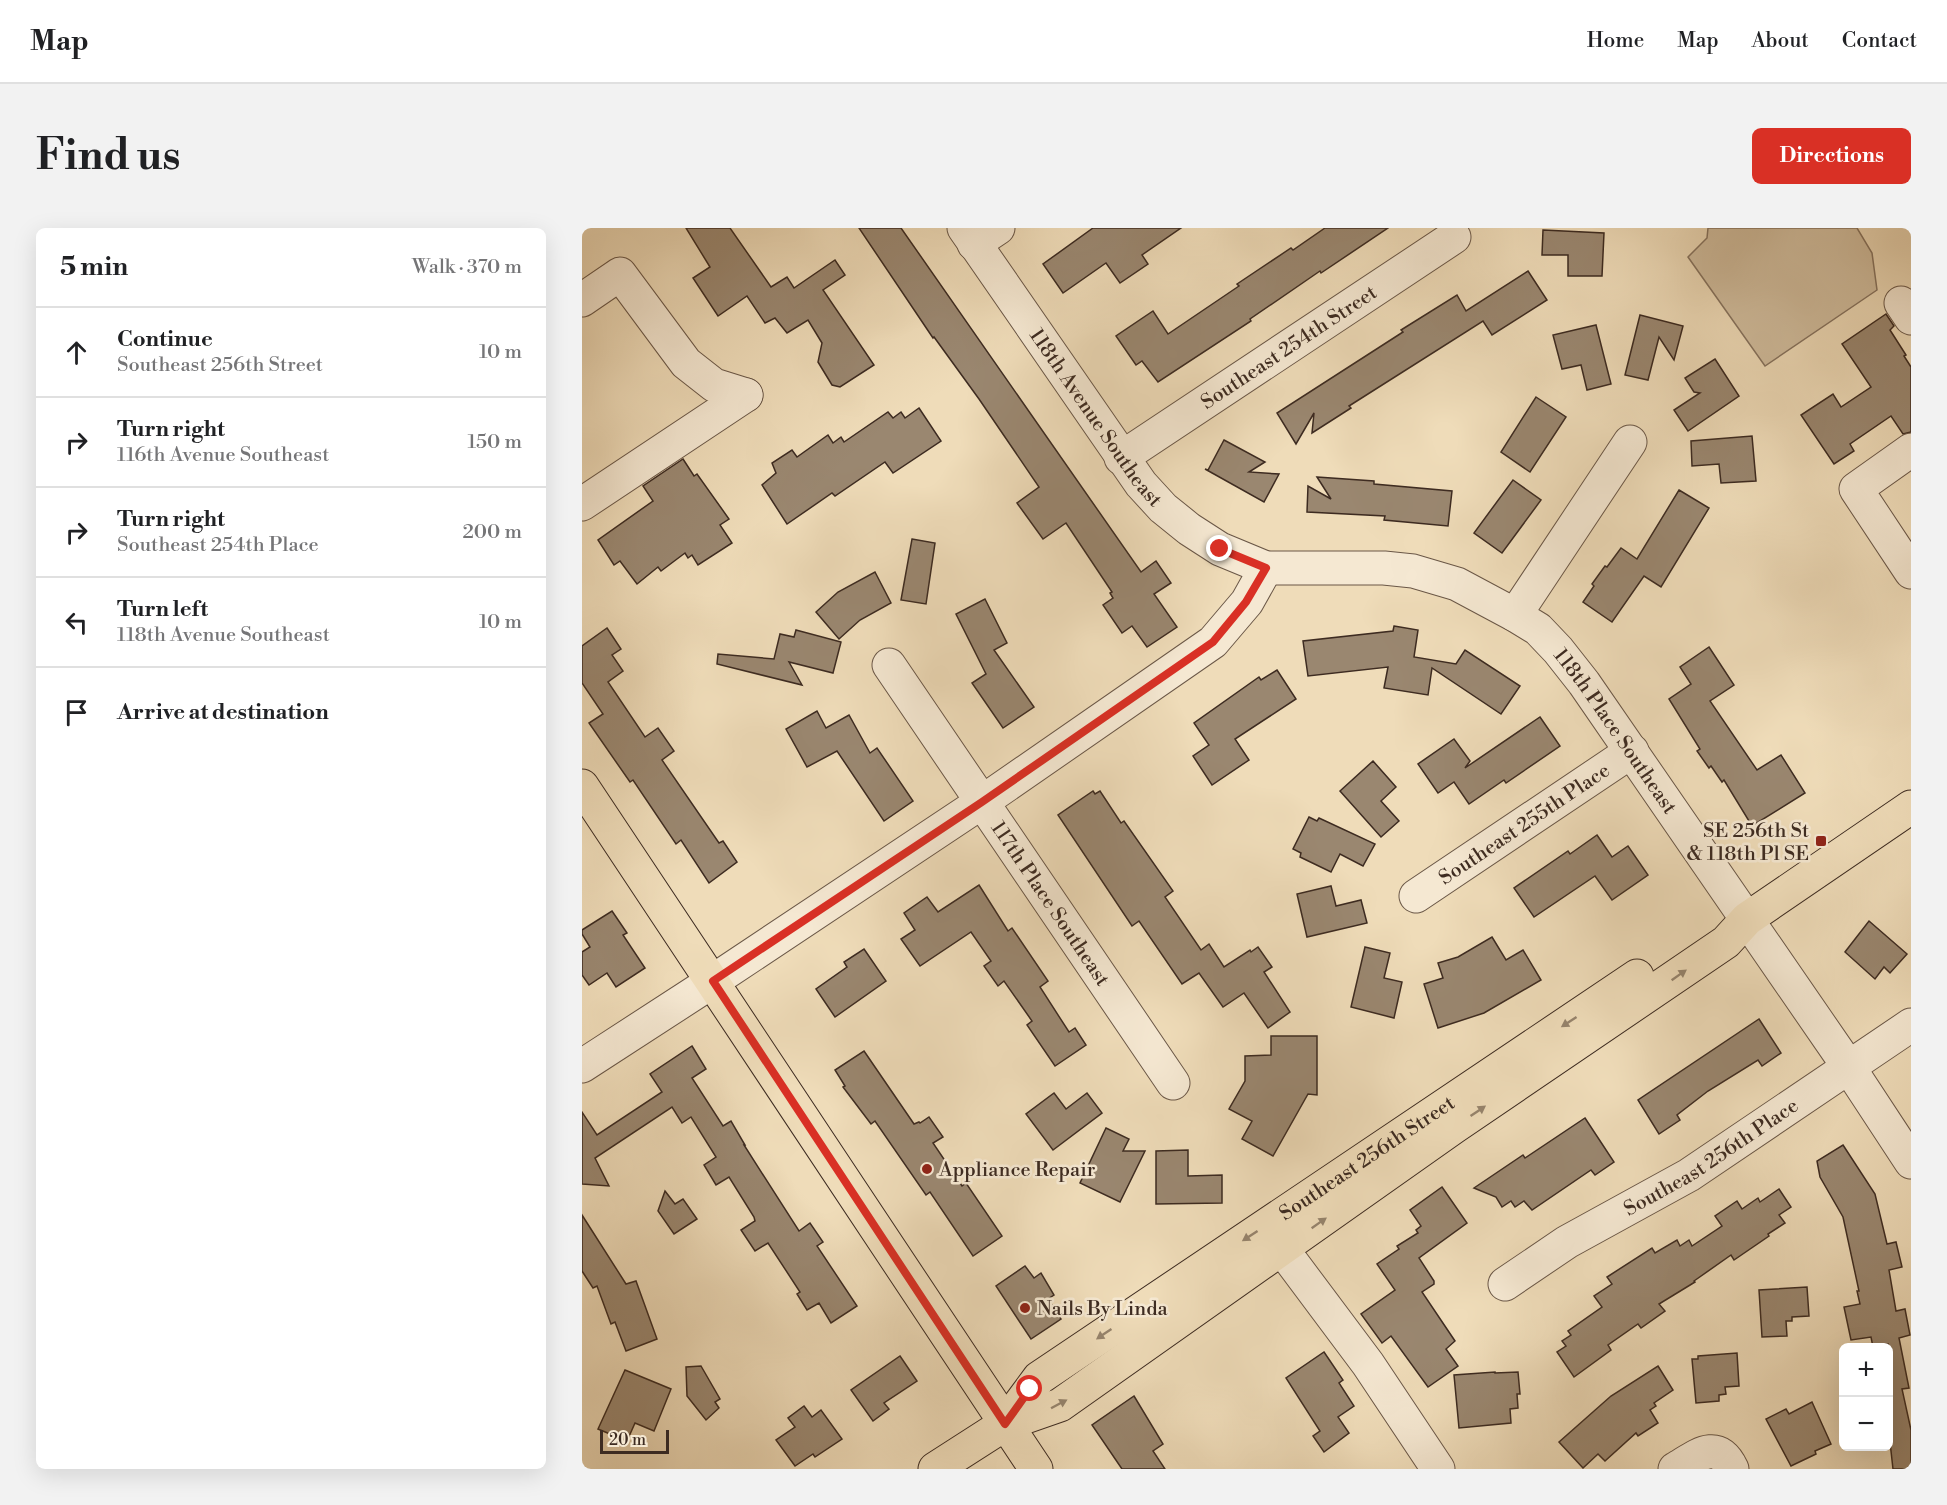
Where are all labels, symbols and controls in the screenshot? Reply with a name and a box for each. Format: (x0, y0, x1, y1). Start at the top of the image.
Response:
text: Map (30, 24, 89, 59)
text: Home (1587, 28, 1644, 54)
text: Map (1677, 28, 1719, 54)
text: About (1752, 28, 1809, 54)
text: Contact (1842, 28, 1917, 54)
button: Directions (1752, 128, 1911, 184)
text: Find us (36, 130, 180, 183)
text: 5 min (60, 251, 128, 283)
text: Walk · 370 m (412, 255, 522, 280)
street label: Southeast 254th Street (1196, 281, 1382, 416)
street label: 118th Avenue Southeast (1023, 324, 1167, 513)
text: Continue (117, 326, 213, 353)
icon: ahead (60, 336, 93, 369)
text: 10 m (479, 340, 522, 365)
text: Southeast 256th Street (117, 353, 323, 378)
text: Turn right (117, 416, 225, 443)
icon: right (60, 426, 93, 459)
text: 150 m (467, 430, 522, 455)
text: 116th Avenue Southeast (117, 443, 329, 468)
text: Turn right (117, 506, 225, 533)
icon: right (60, 516, 93, 549)
text: 200 m (462, 520, 522, 545)
text: Southeast 254th Place (117, 533, 319, 558)
route end (1206, 535, 1232, 561)
text: Turn left (117, 596, 208, 623)
icon: left (60, 606, 93, 639)
text: 10 m (479, 610, 522, 635)
text: 118th Avenue Southeast (117, 623, 330, 648)
street label: 118th Place Southeast (1548, 644, 1681, 819)
icon: arrive (60, 696, 93, 729)
text: Arrive at destination (117, 699, 329, 726)
street label: Southeast 255th Place (1435, 759, 1615, 891)
street label: 117th Place Southeast (985, 817, 1114, 991)
place label: SE 256th St & 118th Pl SE (1687, 819, 1809, 867)
marker: SE 256th St & 118th Pl SE (1814, 834, 1828, 848)
one-way arrow (1671, 970, 1687, 981)
one-way arrow (1561, 1016, 1577, 1028)
street label: Southeast 256th Street (1275, 1091, 1460, 1227)
street label: Southeast 256th Place (1620, 1094, 1804, 1222)
one-way arrow (1470, 1106, 1486, 1117)
place label: Appliance Repair (938, 1158, 1096, 1183)
marker: Appliance Repair (920, 1162, 934, 1176)
one-way arrow (1310, 1217, 1326, 1229)
one-way arrow (1242, 1230, 1258, 1241)
place label: Nails By Linda (1037, 1297, 1169, 1322)
marker: Nails By Linda (1018, 1301, 1032, 1315)
one-way arrow (1096, 1328, 1112, 1339)
map controls (1839, 1343, 1893, 1451)
button: + (1839, 1343, 1893, 1397)
route start (1016, 1375, 1042, 1401)
button: − (1839, 1397, 1893, 1451)
one-way arrow (1050, 1399, 1068, 1409)
scale bar (600, 1427, 669, 1454)
text: 20 m (609, 1430, 646, 1450)

